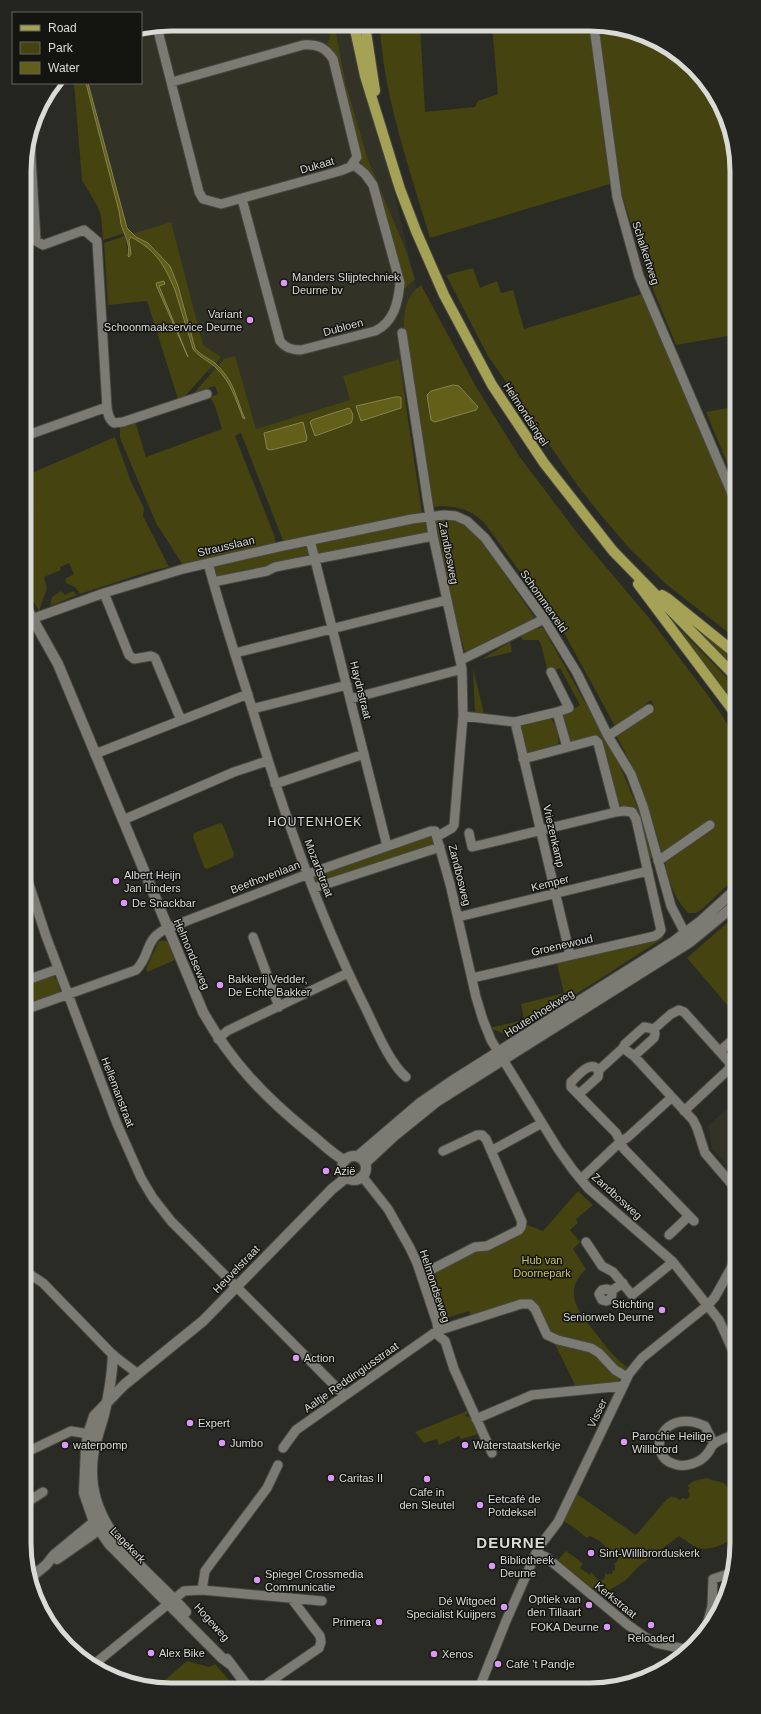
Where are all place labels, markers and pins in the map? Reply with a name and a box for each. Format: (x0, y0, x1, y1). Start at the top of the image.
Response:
place label: Manders Slijptechniek Deurne bv (292, 271, 400, 296)
marker: Manders Slijptechniek Deurne bv (279, 278, 289, 288)
place label: Variant Schoonmaakservice Deurne (104, 308, 242, 333)
marker: Variant Schoonmaakservice Deurne (245, 315, 255, 325)
place label: Albert Heijn Jan Linders (124, 869, 181, 894)
marker: Albert Heijn Jan Linders (111, 876, 121, 886)
place label: De Snackbar (132, 897, 196, 909)
marker: De Snackbar (119, 898, 129, 908)
place label: Bakkerij Vedder, De Echte Bakker (228, 973, 311, 998)
marker: Bakkerij Vedder, De Echte Bakker (215, 980, 225, 990)
place label: Azië (334, 1165, 355, 1177)
marker: Azië (321, 1166, 331, 1176)
place label: Stichting Seniorweb Deurne (563, 1298, 654, 1323)
marker: Stichting Seniorweb Deurne (657, 1305, 667, 1315)
place label: Action (304, 1352, 335, 1364)
marker: Action (291, 1353, 301, 1363)
place label: Expert (198, 1417, 230, 1429)
marker: Expert (185, 1418, 195, 1428)
place label: Parochie Heilige Willibrord (632, 1430, 712, 1455)
place label: Jumbo (230, 1437, 263, 1449)
marker: Parochie Heilige Willibrord (619, 1437, 629, 1447)
marker: Jumbo (217, 1438, 227, 1448)
place label: waterpomp (72, 1439, 127, 1451)
place label: Waterstaatskerkje (473, 1439, 561, 1451)
marker: waterpomp (60, 1440, 70, 1450)
marker: Waterstaatskerkje (460, 1440, 470, 1450)
place label: Caritas II (339, 1472, 383, 1484)
marker: Caritas II (326, 1473, 336, 1483)
marker: Cafe in den Sleutel (422, 1474, 432, 1484)
place label: Cafe in den Sleutel (399, 1486, 455, 1511)
place label: Eetcafé de Potdeksel (488, 1493, 541, 1518)
marker: Eetcafé de Potdeksel (475, 1500, 485, 1510)
place label: Sint-Willibrorduskerk (599, 1547, 700, 1559)
marker: Sint-Willibrorduskerk (586, 1548, 596, 1558)
place label: Bibliotheek Deurne (500, 1554, 554, 1579)
marker: Bibliotheek Deurne (487, 1561, 497, 1571)
place label: Spiegel Crossmedia Communicatie (265, 1568, 364, 1593)
marker: Spiegel Crossmedia Communicatie (252, 1575, 262, 1585)
place label: Optiek van den Tillaart (527, 1593, 581, 1618)
place label: Dé Witgoed Specialist Kuijpers (406, 1595, 496, 1620)
marker: Optiek van den Tillaart (584, 1600, 594, 1610)
marker: Dé Witgoed Specialist Kuijpers (499, 1602, 509, 1612)
place label: Primera (332, 1616, 372, 1628)
marker: Primera (374, 1617, 384, 1627)
marker: Reloaded (646, 1620, 656, 1630)
place label: FOKA Deurne (531, 1621, 599, 1633)
marker: FOKA Deurne (602, 1622, 612, 1632)
place label: Reloaded (627, 1632, 675, 1644)
place label: Alex Bike (159, 1647, 205, 1659)
marker: Alex Bike (146, 1648, 156, 1658)
place label: Xenos (442, 1648, 474, 1660)
marker: Xenos (429, 1649, 439, 1659)
place label: Café 't Pandje (506, 1658, 575, 1670)
marker: Café 't Pandje (493, 1659, 503, 1669)

